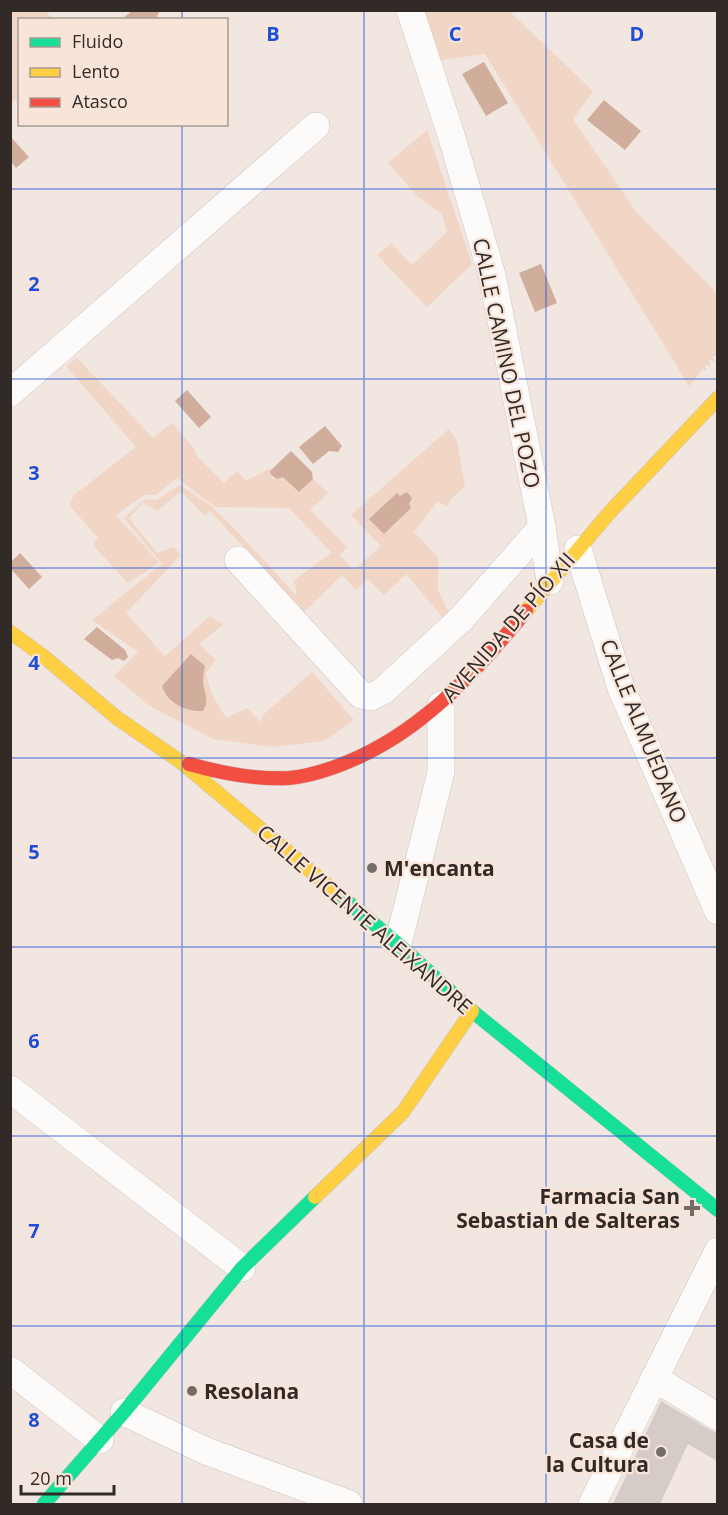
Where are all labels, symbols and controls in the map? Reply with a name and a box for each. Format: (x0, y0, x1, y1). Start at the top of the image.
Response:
legend (18, 18, 228, 126)
text: B (266, 20, 280, 47)
text: C (449, 20, 462, 47)
text: D (630, 20, 644, 47)
text: Fluido (72, 29, 123, 53)
text: Lento (72, 59, 120, 83)
text: Atasco (72, 89, 128, 113)
street label: CALLE CAMINO DEL POZO (467, 235, 547, 491)
text: 2 (28, 270, 40, 297)
text: 3 (28, 459, 40, 486)
street label: AVENIDA DE PÍO XII (435, 546, 581, 708)
street label: CALLE ALMUEDANO (594, 635, 694, 827)
text: 4 (28, 649, 40, 676)
street label: CALLE VICENTE ALEIXANDRE (252, 818, 478, 1020)
text: 5 (28, 838, 40, 865)
place label: M'encanta (384, 854, 495, 882)
marker: M'encanta (365, 861, 379, 875)
text: 6 (28, 1027, 40, 1054)
place label: Farmacia San Sebastian de Salteras (456, 1182, 680, 1234)
marker: Farmacia San Sebastian de Salteras (685, 1201, 699, 1215)
text: 7 (28, 1217, 40, 1244)
place label: Resolana (204, 1377, 299, 1405)
marker: Resolana (185, 1384, 199, 1398)
text: 8 (28, 1406, 40, 1433)
place label: Casa de la Cultura (546, 1426, 649, 1478)
marker: Casa de la Cultura (654, 1445, 668, 1459)
scale bar (21, 1458, 114, 1496)
text: 20 m (30, 1466, 72, 1490)

